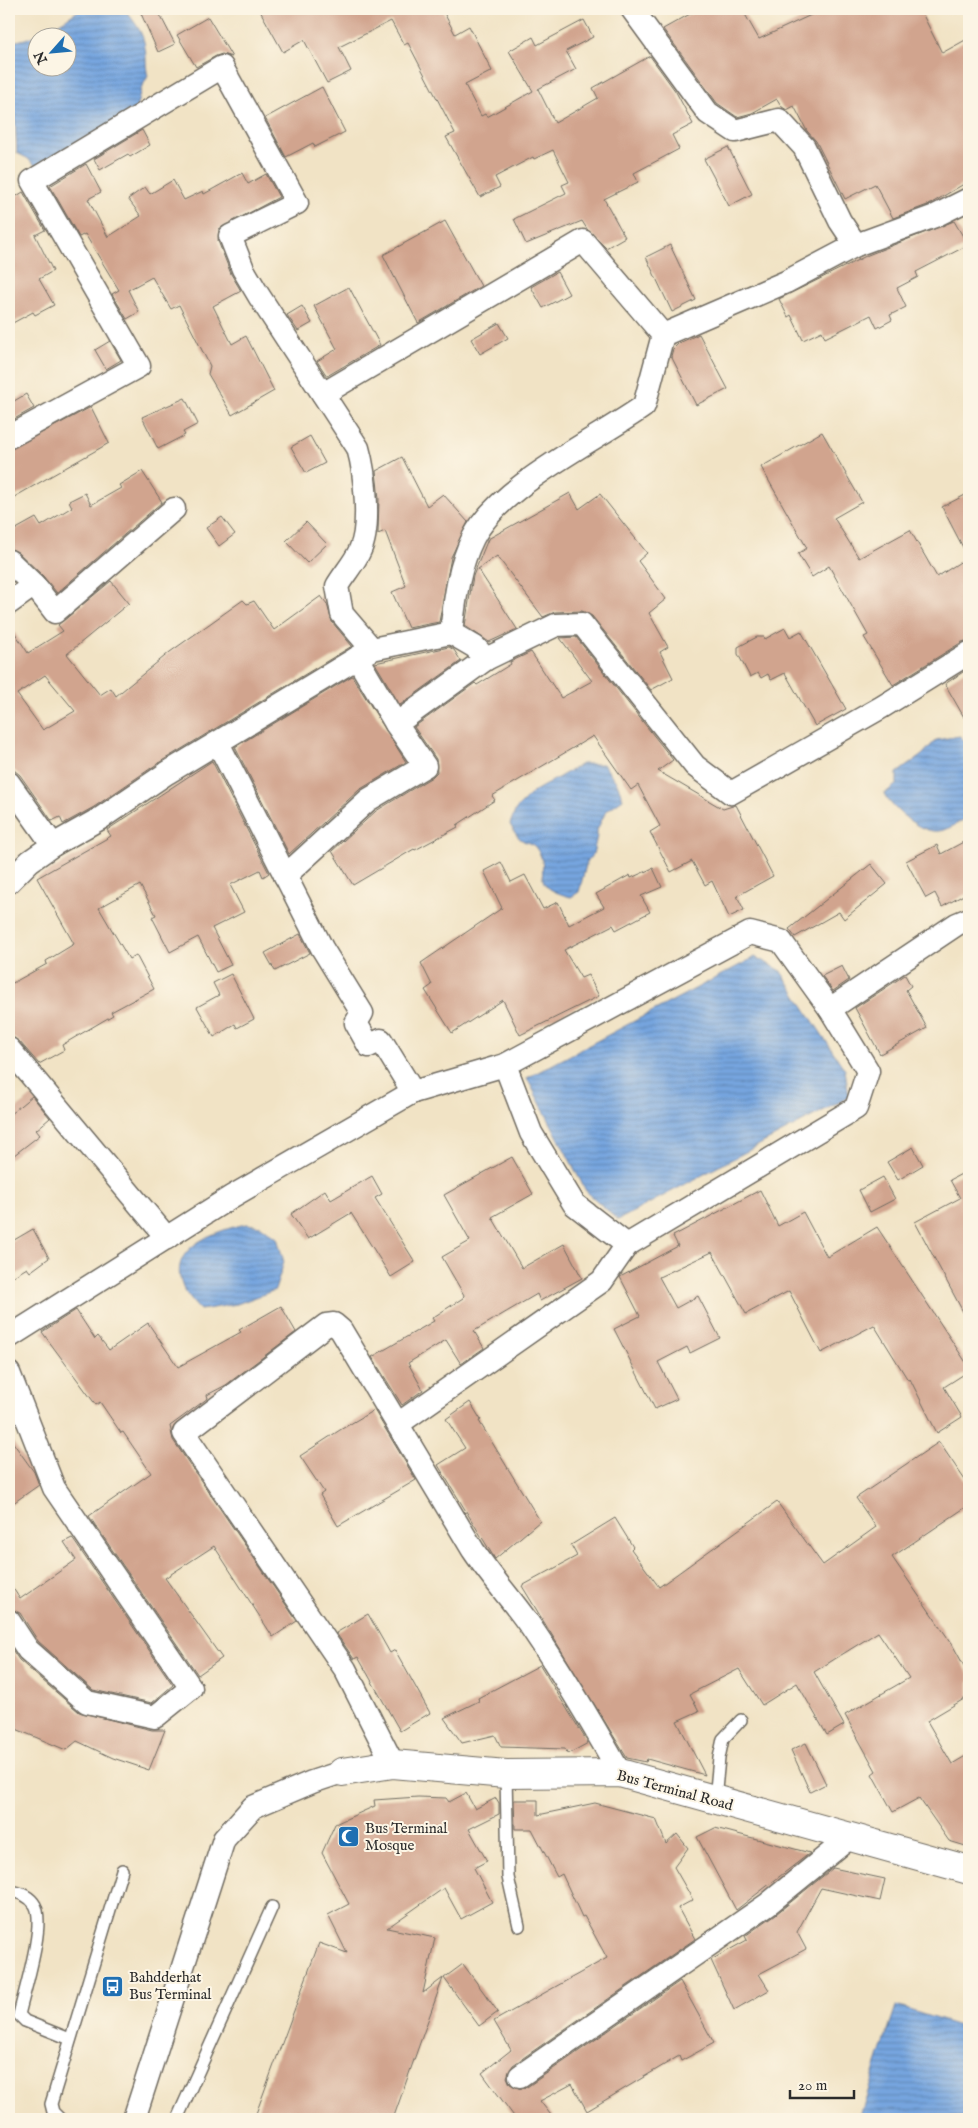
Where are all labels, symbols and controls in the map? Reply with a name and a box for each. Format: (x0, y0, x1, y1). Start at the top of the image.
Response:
north arrow (28, 28, 78, 78)
text: N (31, 48, 53, 68)
street label: Bus Terminal Road (615, 1766, 736, 1815)
place label: Bus Terminal Mosque (365, 1819, 448, 1855)
mosque icon: Bus Terminal Mosque (337, 1825, 361, 1849)
place label: Bahdderhat Bus Terminal (129, 1968, 212, 2004)
bus stop icon: Bahdderhat Bus Terminal (101, 1974, 125, 1998)
scale bar (790, 2068, 854, 2100)
text: 20 m (798, 2076, 828, 2095)

